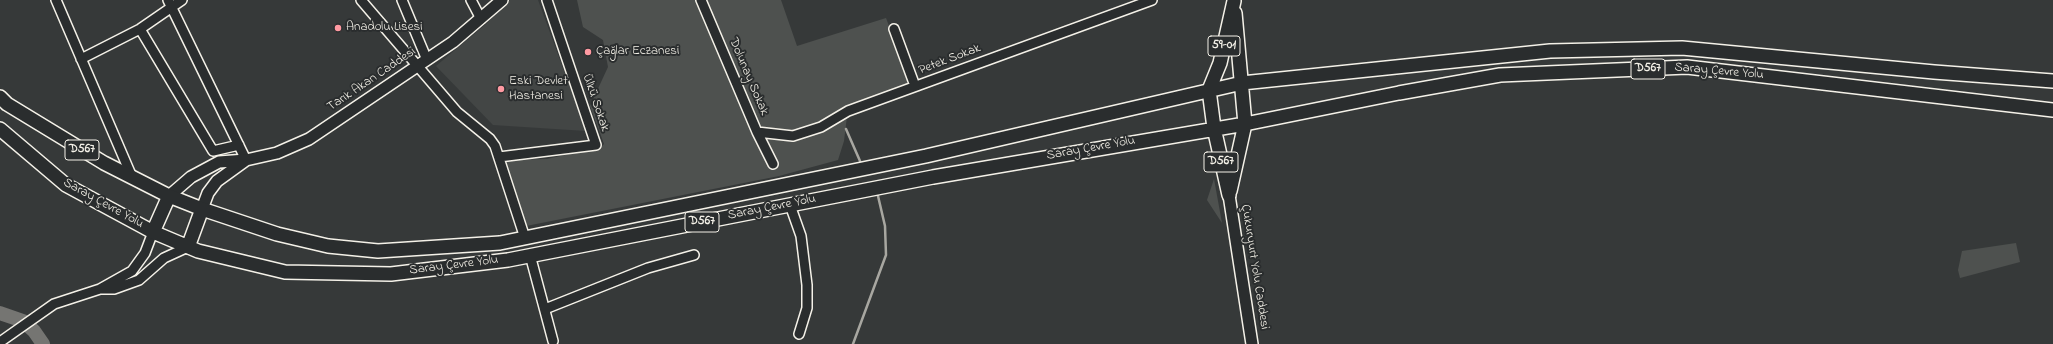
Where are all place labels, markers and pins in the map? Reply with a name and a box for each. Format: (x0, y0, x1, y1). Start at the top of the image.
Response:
place label: Anadolu Lisesi (346, 20, 422, 36)
marker: Anadolu Lisesi (333, 23, 343, 33)
place label: Çağlar Eczanesi (596, 44, 679, 60)
marker: Çağlar Eczanesi (583, 47, 593, 57)
place label: Eski Devlet Hastanesi (509, 74, 568, 105)
marker: Eski Devlet Hastanesi (496, 84, 506, 94)

